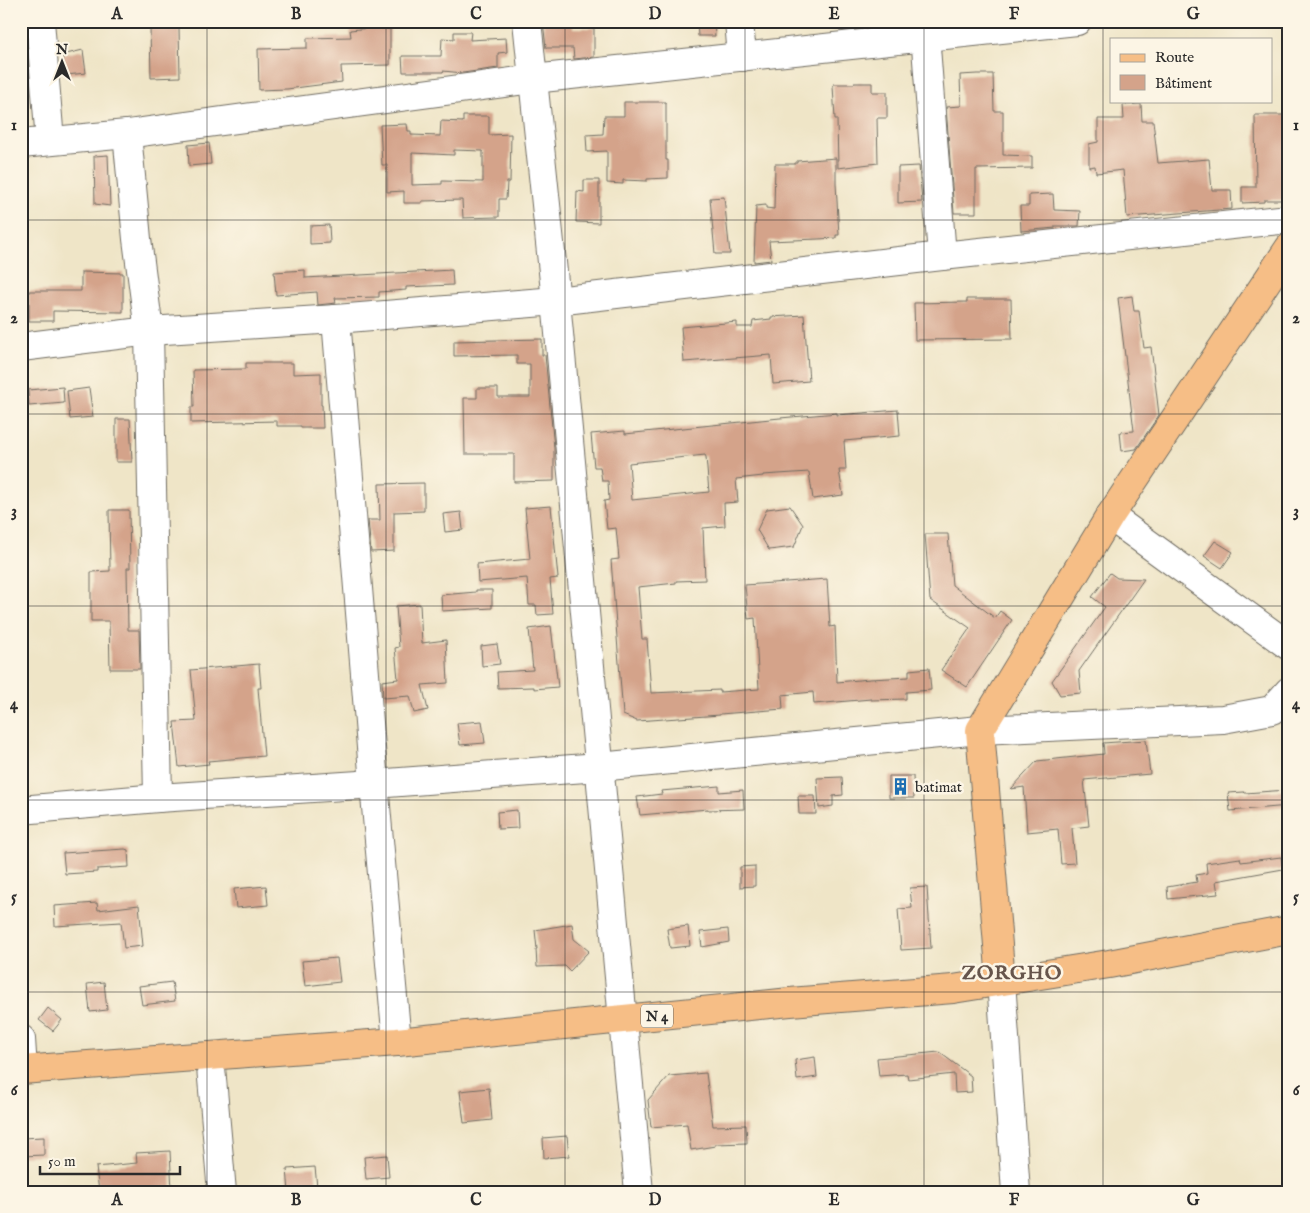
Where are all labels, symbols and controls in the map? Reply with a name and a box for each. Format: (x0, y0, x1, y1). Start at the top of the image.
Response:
text: A (111, 5, 124, 25)
text: B (291, 5, 302, 25)
text: C (470, 5, 482, 25)
text: D (649, 5, 662, 25)
text: E (828, 5, 840, 25)
text: F (1009, 5, 1020, 25)
text: G (1187, 5, 1200, 25)
north arrow (38, 38, 88, 88)
legend (1110, 38, 1272, 102)
text: N (55, 41, 68, 59)
text: Route (1155, 48, 1194, 67)
text: Bâtiment (1155, 74, 1212, 93)
text: 1 (11, 116, 17, 136)
text: 1 (1293, 116, 1299, 136)
text: 2 (10, 309, 18, 329)
text: 2 (1292, 309, 1300, 329)
text: 3 (11, 502, 17, 522)
text: 3 (1293, 502, 1299, 522)
text: 4 (10, 695, 19, 715)
text: 4 (1292, 695, 1301, 715)
building icon: batimat (891, 777, 911, 797)
place label: batimat (915, 778, 962, 797)
text: 5 (11, 888, 17, 908)
text: 5 (1293, 888, 1299, 908)
district label: ZORGHO (962, 961, 1062, 986)
road number: N 4 (641, 1004, 673, 1028)
text: 6 (11, 1081, 19, 1101)
text: 6 (1293, 1081, 1301, 1101)
scale bar (40, 1143, 180, 1175)
text: 50 m (48, 1152, 76, 1171)
text: A (111, 1191, 124, 1211)
text: B (291, 1191, 302, 1211)
text: C (470, 1191, 482, 1211)
text: D (649, 1191, 662, 1211)
text: E (828, 1191, 840, 1211)
text: F (1009, 1191, 1020, 1211)
text: G (1187, 1191, 1200, 1211)

